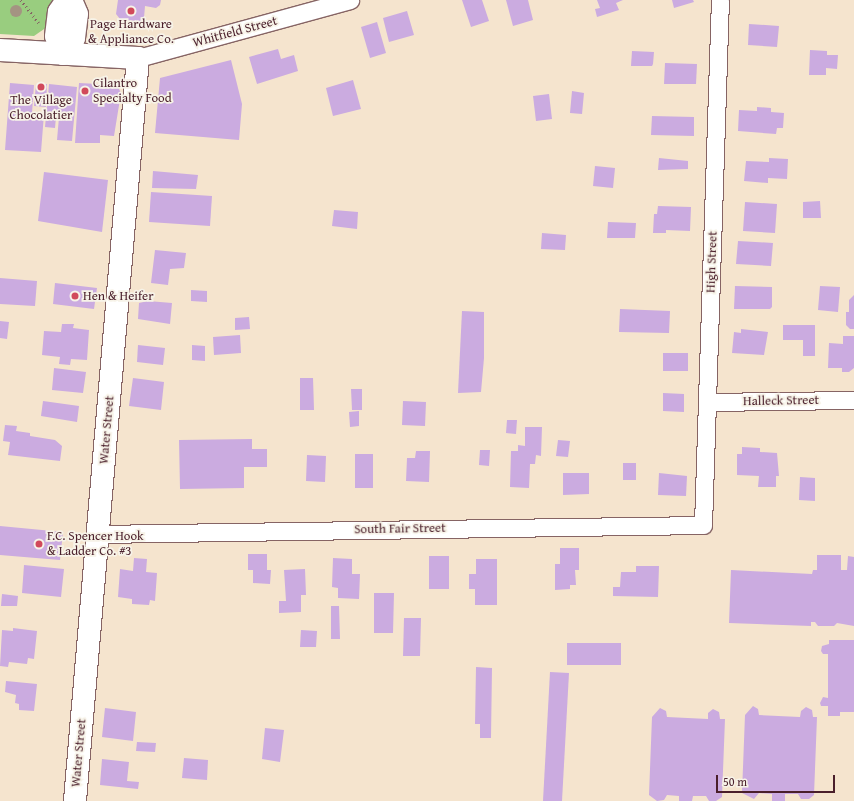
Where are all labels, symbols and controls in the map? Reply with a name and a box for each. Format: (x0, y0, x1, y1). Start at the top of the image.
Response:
marker: Page Hardware & Appliance Co. (126, 6, 136, 16)
street label: Whitfield Street (191, 13, 279, 51)
place label: Page Hardware & Appliance Co. (88, 17, 174, 48)
place label: Cilantro Specialty Food (93, 76, 172, 107)
marker: The Village Chocolatier (36, 82, 46, 92)
marker: Cilantro Specialty Food (80, 86, 90, 96)
place label: The Village Chocolatier (10, 93, 72, 124)
street label: High Street (703, 231, 721, 293)
place label: Hen & Heifer (83, 288, 154, 304)
marker: Hen & Heifer (70, 291, 80, 301)
street label: Halleck Street (743, 393, 819, 409)
street label: Water Street (96, 395, 118, 465)
street label: South Fair Street (354, 520, 446, 538)
place label: F.C. Spencer Hook & Ladder Co. #3 (47, 529, 144, 560)
marker: F.C. Spencer Hook & Ladder Co. #3 (34, 539, 44, 549)
street label: Water Street (68, 718, 90, 788)
scale bar (718, 767, 837, 793)
text: 50 m (723, 773, 747, 790)

